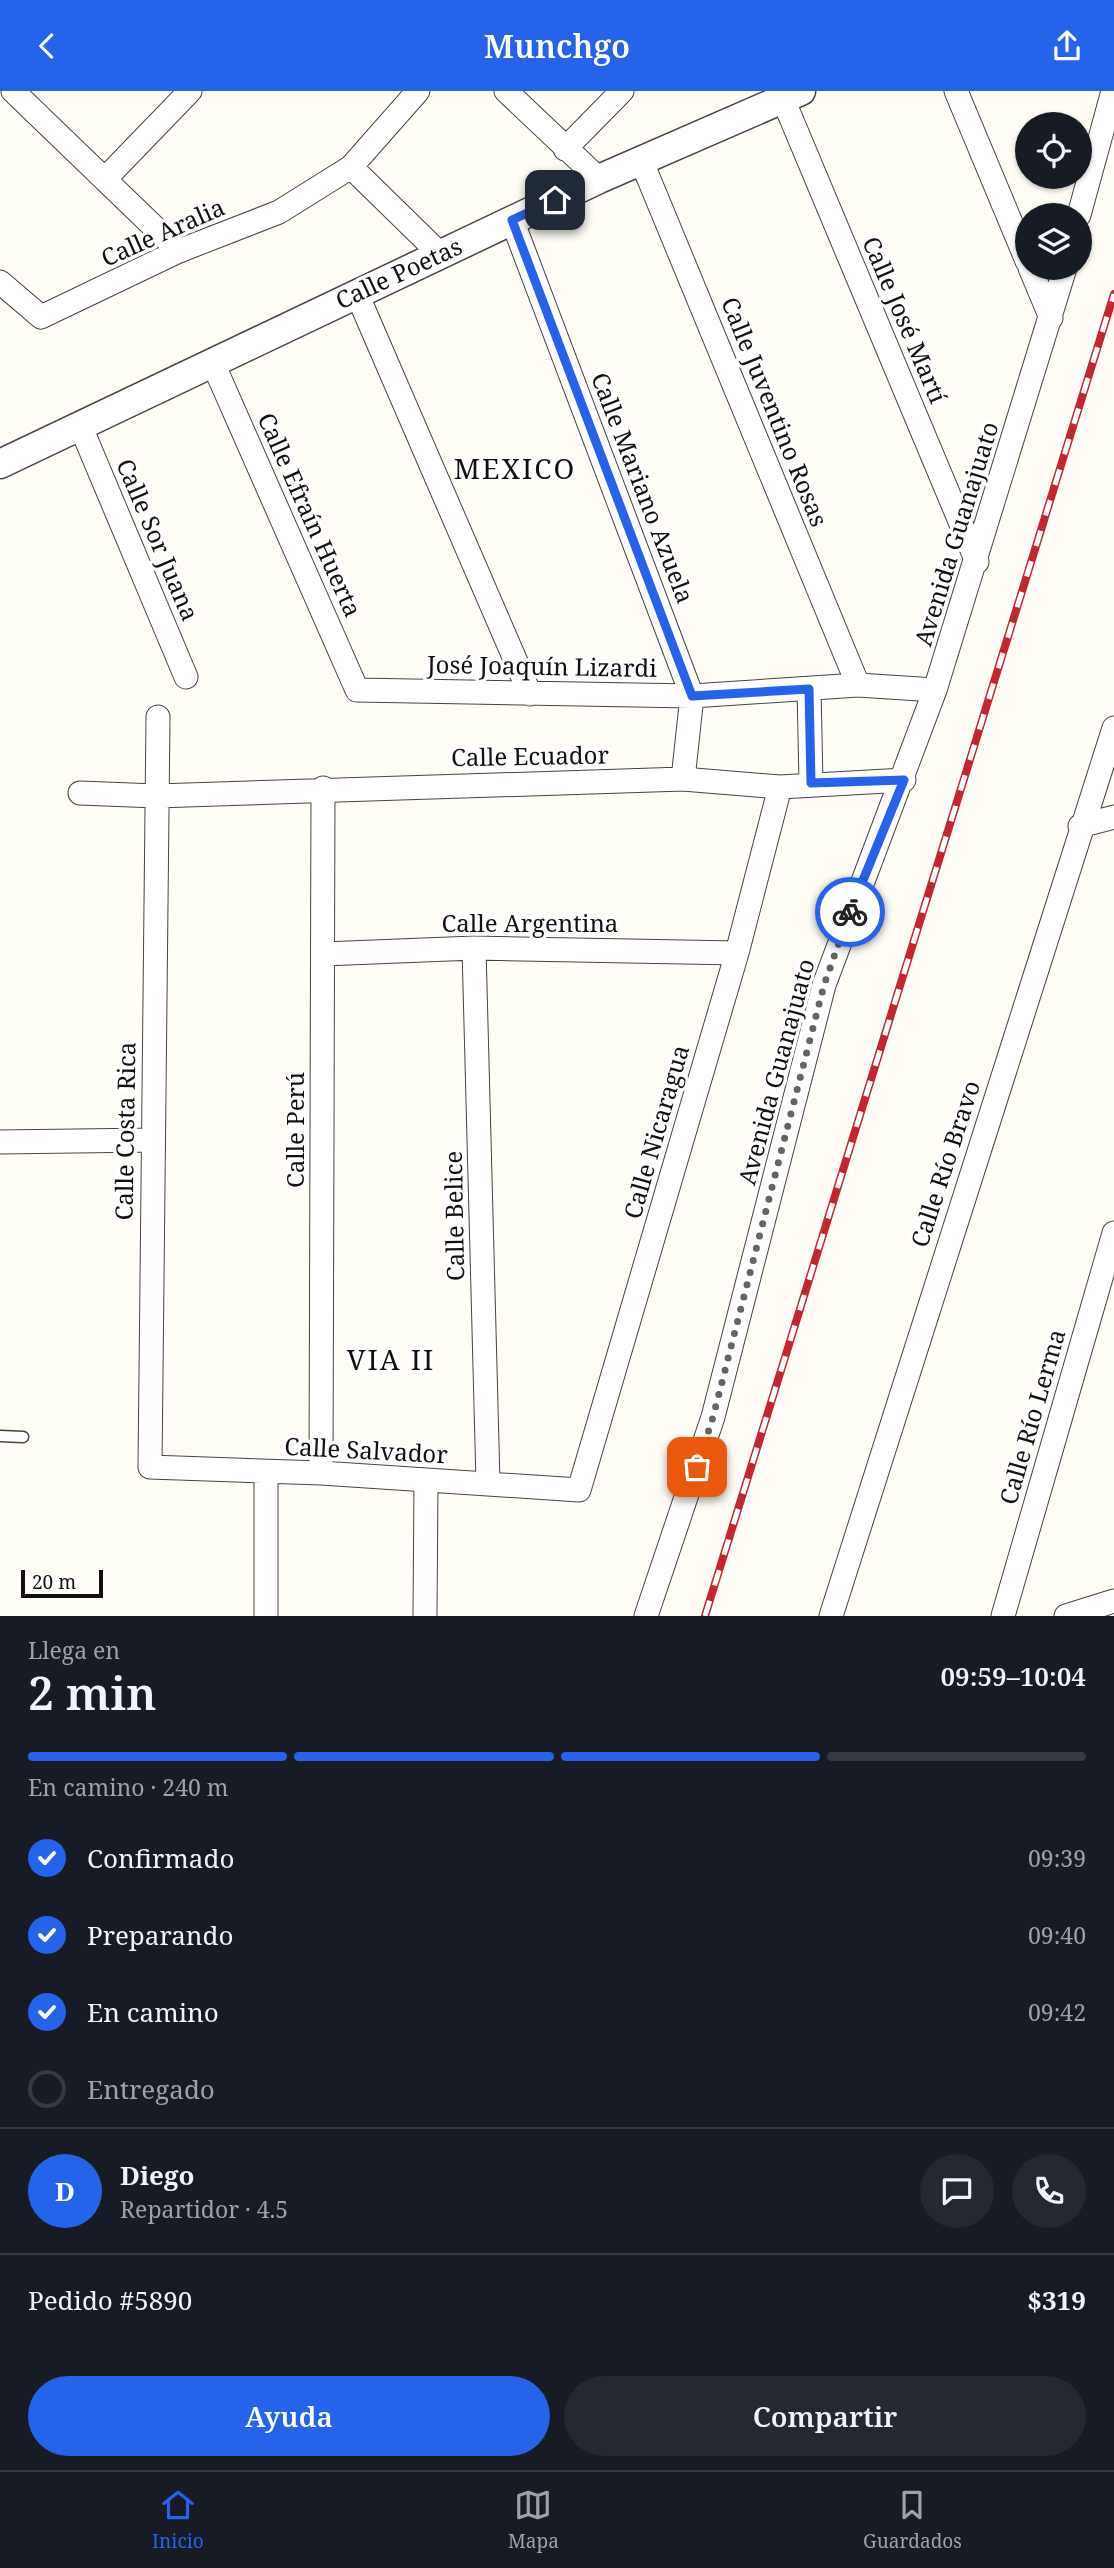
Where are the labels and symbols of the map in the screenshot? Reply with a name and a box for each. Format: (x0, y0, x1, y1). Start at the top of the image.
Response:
pin (525, 170, 585, 230)
street label: Calle Aralia (95, 190, 229, 274)
street label: Calle Poetas (330, 229, 467, 316)
street label: Calle José Martí (855, 231, 955, 408)
street label: Calle Juventino Rosas (714, 292, 837, 531)
street label: Calle Mariano Azuela (584, 367, 703, 608)
street label: Calle Efraín Huerta (251, 407, 370, 622)
street label: Avenida Guanajuato (906, 417, 1005, 650)
district label: MEXICO (454, 449, 576, 487)
street label: Calle Sor Juana (109, 453, 207, 625)
street label: José Joaquín Lizardi (426, 647, 657, 684)
street label: Calle Ecuador (451, 738, 609, 773)
courier (815, 877, 885, 947)
street label: Calle Argentina (442, 906, 618, 939)
street label: Avenida Guanajuato (729, 955, 822, 1188)
street label: Calle Costa Rica (106, 1041, 143, 1221)
street label: Calle Nicaragua (615, 1041, 696, 1222)
street label: Calle Perú (278, 1072, 311, 1188)
street label: Calle Río Bravo (902, 1076, 987, 1251)
street label: Calle Belice (436, 1150, 471, 1282)
street label: Calle Río Lerma (991, 1325, 1072, 1508)
district label: VIA II (347, 1340, 435, 1378)
street label: Calle Salvador (284, 1429, 449, 1470)
pin (667, 1437, 727, 1497)
scale bar (21, 1567, 103, 1599)

